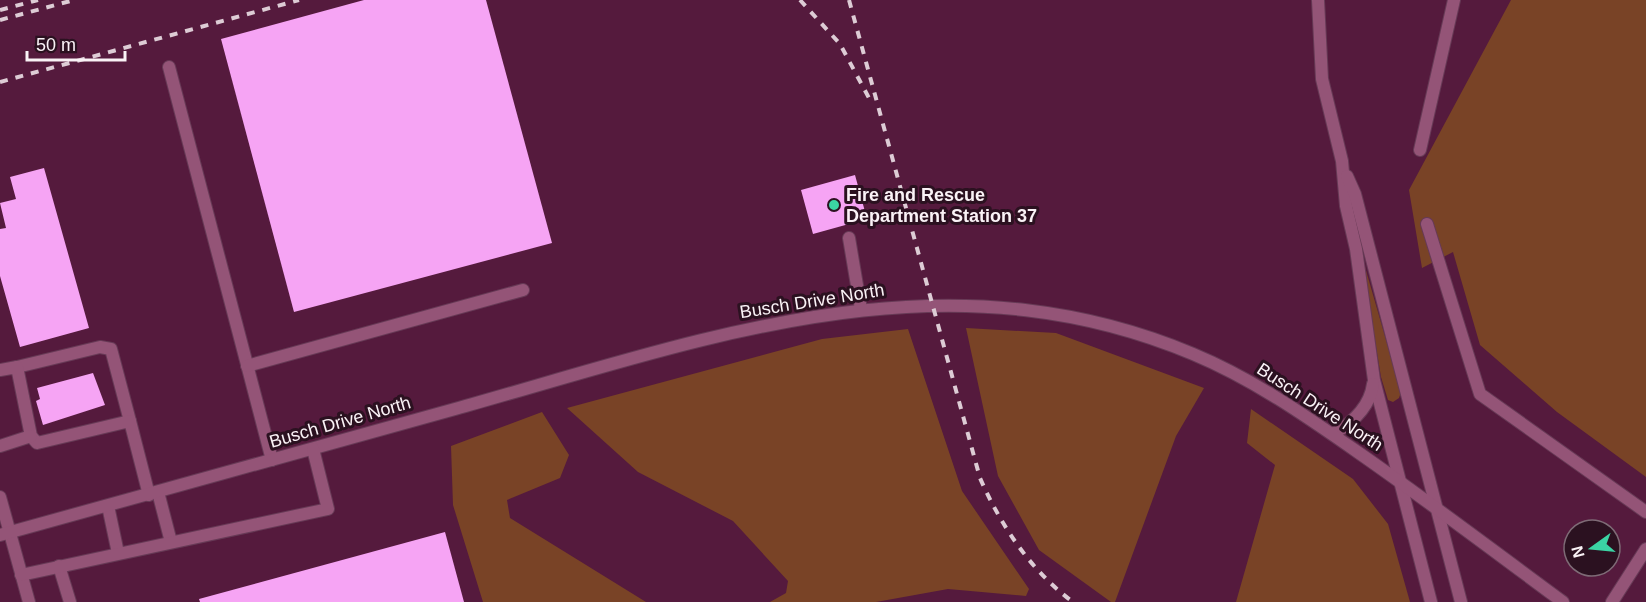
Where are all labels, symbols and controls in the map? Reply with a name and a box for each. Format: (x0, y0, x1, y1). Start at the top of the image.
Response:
scale bar (27, 24, 124, 62)
text: 50 m (36, 35, 76, 55)
place label: Fire and Rescue Department Station 37 (846, 185, 1037, 226)
marker: Fire and Rescue Department Station 37 (827, 198, 841, 212)
street label: Busch Drive North (738, 280, 886, 322)
street label: Busch Drive North (1253, 359, 1387, 455)
street label: Busch Drive North (267, 392, 413, 452)
north arrow (1562, 518, 1622, 578)
text: N (1568, 544, 1588, 560)

